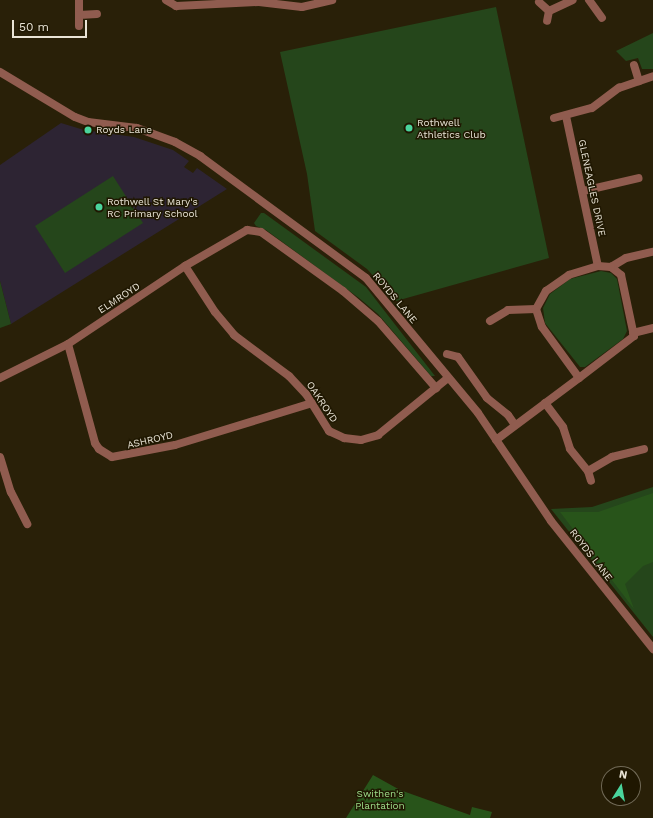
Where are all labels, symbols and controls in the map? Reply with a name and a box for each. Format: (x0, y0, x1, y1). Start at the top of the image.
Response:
scale bar (14, 12, 89, 38)
text: 50 m (19, 20, 49, 34)
place label: Rothwell Athletics Club (417, 116, 486, 140)
marker: Rothwell Athletics Club (404, 123, 414, 133)
place label: Royds Lane (96, 124, 152, 136)
marker: Royds Lane (83, 125, 93, 135)
street label: GLENEAGLES DRIVE (576, 138, 608, 238)
place label: Rothwell St Mary's RC Primary School (107, 195, 198, 218)
marker: Rothwell St Mary's RC Primary School (94, 202, 104, 212)
street label: ROYDS LANE (370, 270, 420, 326)
street label: ELMROYD (96, 280, 142, 316)
street label: OAKROYD (304, 379, 340, 425)
street label: ASHROYD (126, 429, 174, 451)
street label: ROYDS LANE (567, 527, 615, 583)
north arrow (601, 766, 641, 806)
text: N (618, 768, 628, 782)
park label: Swithen's Plantation (355, 787, 405, 810)

